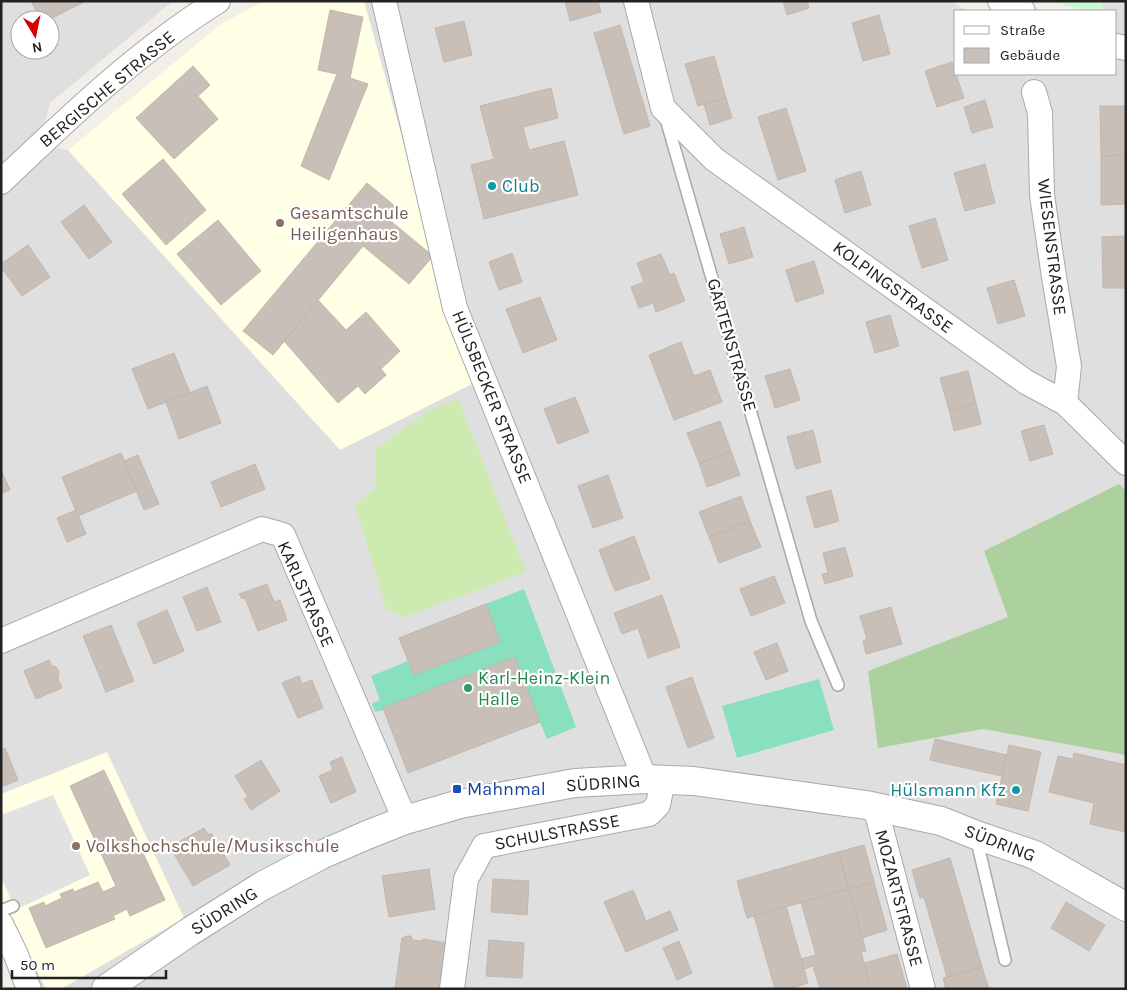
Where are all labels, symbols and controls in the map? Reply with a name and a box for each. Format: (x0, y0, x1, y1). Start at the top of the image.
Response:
north arrow (10, 10, 60, 60)
legend (954, 10, 1117, 75)
text: Straße (1000, 21, 1045, 39)
street label: BERGISCHE STRASSE (35, 26, 179, 152)
text: N (31, 38, 44, 57)
text: Gebäude (1000, 46, 1060, 64)
place label: Club (502, 175, 540, 197)
street label: WIESENSTRASSE (1033, 177, 1071, 317)
marker: Club (486, 180, 498, 192)
place label: Gesamtschule Heiligenhaus (290, 202, 409, 245)
marker: Gesamtschule Heiligenhaus (274, 217, 286, 229)
street label: KOLPINGSTRASSE (829, 236, 957, 338)
street label: GARTENSTRASSE (702, 276, 762, 414)
street label: HÜLSBECKER STRASSE (447, 307, 537, 487)
street label: KARLSTRASSE (273, 538, 339, 650)
place label: Karl-Heinz-Klein Halle (478, 667, 610, 710)
marker: Karl-Heinz-Klein Halle (462, 682, 474, 694)
street label: SÜDRING (565, 769, 641, 797)
place label: Mahnmal (467, 778, 546, 800)
place label: Hülsmann Kfz (890, 779, 1006, 801)
marker: Mahnmal (451, 783, 463, 795)
marker: Hülsmann Kfz (1010, 784, 1022, 796)
street label: SCHULSTRASSE (492, 809, 622, 855)
street label: SÜDRING (961, 819, 1039, 867)
street label: MOZARTSTRASSE (870, 827, 928, 969)
place label: Volkshochschule/Musikschule (86, 835, 339, 857)
marker: Volkshochschule/Musikschule (70, 840, 82, 852)
street label: SÜDRING (187, 882, 261, 940)
scale bar (12, 948, 166, 980)
text: 50 m (20, 956, 55, 974)

